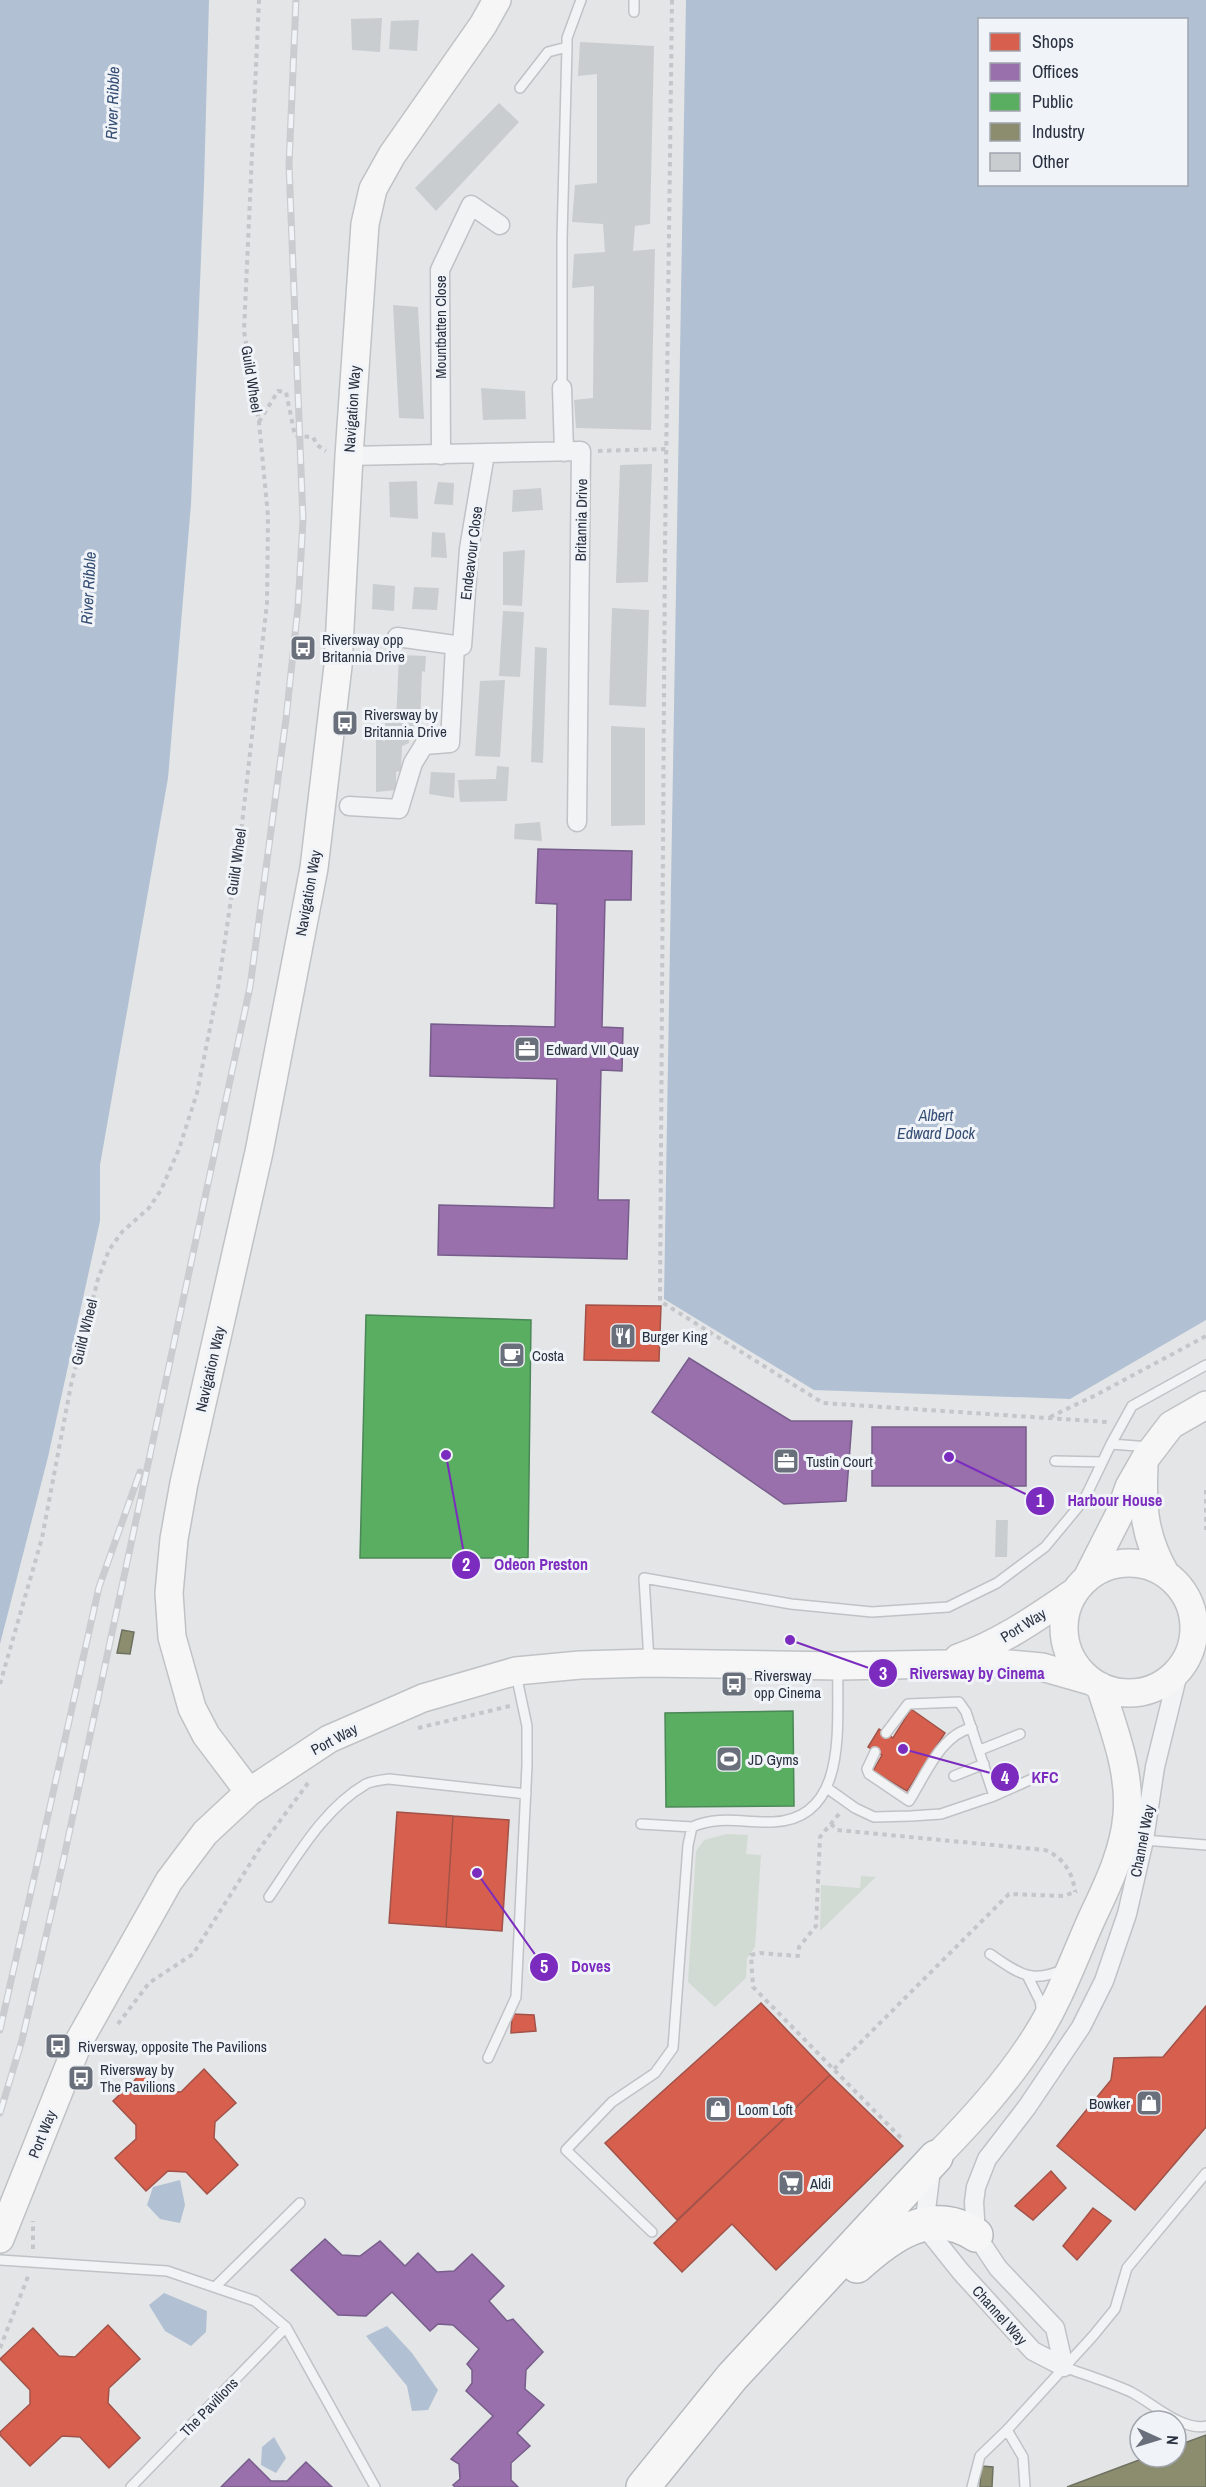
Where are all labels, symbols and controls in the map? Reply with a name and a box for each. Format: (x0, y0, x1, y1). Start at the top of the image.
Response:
legend (978, 18, 1188, 186)
text: Shops (1032, 29, 1074, 54)
text: Offices (1032, 59, 1079, 84)
water label: River Ribble (100, 66, 124, 140)
text: Public (1032, 89, 1073, 114)
text: Industry (1032, 119, 1085, 144)
text: Other (1032, 149, 1069, 174)
street label: Mountbatten Close (430, 275, 451, 379)
street label: Guild Wheel (236, 344, 268, 414)
street label: Navigation Way (338, 364, 366, 453)
street label: Britannia Drive (570, 478, 592, 562)
street label: Endeavour Close (455, 505, 487, 601)
water label: River Ribble (75, 551, 101, 625)
place label: Riversway opp Britannia Drive (322, 629, 405, 667)
bus stop icon: Riversway opp Britannia Drive (288, 633, 318, 663)
place label: Riversway by Britannia Drive (364, 704, 447, 742)
bus stop icon: Riversway by Britannia Drive (330, 708, 360, 738)
street label: Guild Wheel (221, 827, 251, 897)
street label: Navigation Way (290, 847, 326, 938)
office icon: Edward VII Quay (512, 1034, 542, 1064)
place label: Edward VII Quay (546, 1039, 640, 1060)
water label: Albert Edward Dock (897, 1104, 975, 1144)
street label: Guild Wheel (66, 1297, 102, 1367)
restaurant icon: Burger King (608, 1321, 638, 1351)
street label: Navigation Way (190, 1323, 230, 1414)
place label: Burger King (642, 1326, 708, 1347)
cafe icon: Costa (497, 1340, 527, 1370)
place label: Costa (532, 1345, 564, 1366)
office icon: Tustin Court (771, 1446, 801, 1476)
place label: Tustin Court (806, 1451, 873, 1472)
callout: Harbour House (1025, 1484, 1174, 1518)
text: 1 (1036, 1488, 1045, 1513)
text: Harbour House (1068, 1489, 1162, 1511)
callout: Odeon Preston (451, 1548, 600, 1582)
text: 2 (462, 1552, 470, 1577)
text: Odeon Preston (494, 1553, 588, 1575)
street label: Port Way (996, 1602, 1051, 1647)
callout: Riversway by Cinema (868, 1656, 1057, 1690)
text: 3 (879, 1661, 887, 1686)
text: Riversway by Cinema (910, 1662, 1045, 1684)
place label: Riversway opp Cinema (754, 1665, 821, 1703)
bus stop icon: Riversway opp Cinema (719, 1669, 749, 1699)
street label: Port Way (307, 1718, 362, 1760)
sports icon: JD Gyms (714, 1744, 744, 1774)
place label: JD Gyms (748, 1749, 799, 1770)
callout: KFC (990, 1760, 1071, 1794)
text: 4 (1001, 1765, 1010, 1790)
text: KFC (1032, 1766, 1058, 1788)
street label: Channel Way (1125, 1802, 1159, 1879)
callout: Doves (529, 1950, 622, 1984)
text: 5 (540, 1954, 548, 1979)
text: Doves (571, 1955, 611, 1977)
bus stop icon: Riversway, opposite The Pavilions (43, 2031, 73, 2061)
place label: Riversway, opposite The Pavilions (78, 2036, 267, 2057)
place label: Riversway by The Pavilions (100, 2059, 175, 2097)
bus stop icon: Riversway by The Pavilions (66, 2063, 96, 2093)
shop icon: Bowker (1134, 2088, 1164, 2118)
place label: Bowker (1089, 2093, 1130, 2114)
shop icon: Loom Loft (703, 2094, 733, 2124)
place label: Loom Loft (738, 2099, 793, 2120)
street label: Port Way (23, 2106, 61, 2161)
supermarket icon: Aldi (776, 2168, 806, 2198)
place label: Aldi (809, 2173, 831, 2194)
street label: Channel Way (968, 2281, 1033, 2350)
street label: The Pavilions (175, 2373, 243, 2441)
north arrow (1128, 2409, 1188, 2469)
text: N (1162, 2435, 1184, 2446)

